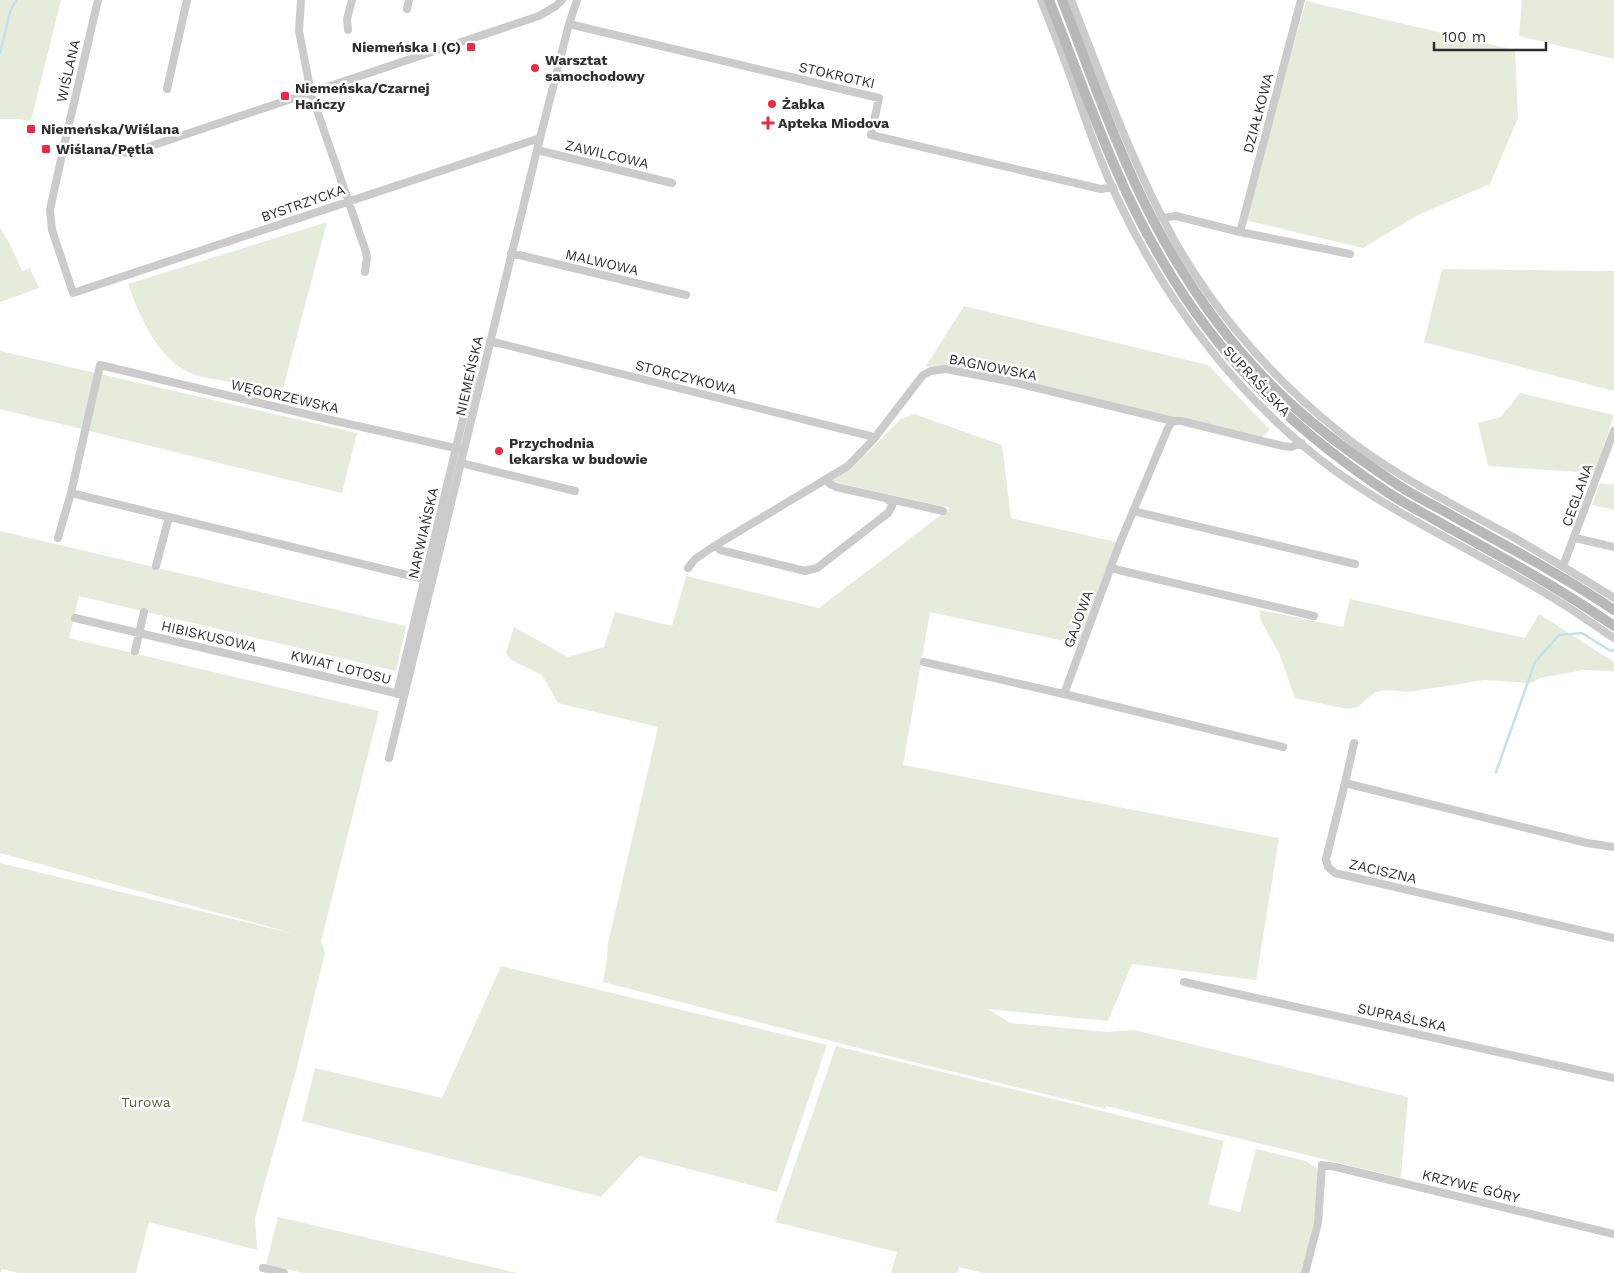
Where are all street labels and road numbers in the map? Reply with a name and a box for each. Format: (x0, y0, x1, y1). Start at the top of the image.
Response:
street label: WIŚLANA (53, 38, 83, 104)
street label: STOKROTKI (797, 58, 877, 92)
street label: DZIAŁKOWA (1240, 71, 1276, 155)
street label: ZAWILCOWA (564, 137, 650, 171)
street label: BYSTRZYCKA (259, 181, 347, 225)
street label: MALWOWA (564, 246, 640, 278)
street label: NIEMEŃSKA (452, 334, 486, 418)
street label: SUPRAŚLSKA (1220, 342, 1294, 420)
street label: BAGNOWSKA (948, 351, 1038, 383)
street label: STORCZYKOWA (634, 357, 738, 397)
street label: WĘGORZEWSKA (229, 376, 341, 416)
street label: CEGLANA (1558, 461, 1596, 529)
street label: NARWIAŃSKA (405, 486, 441, 580)
street label: GAJOWA (1060, 588, 1096, 650)
street label: HIBISKUSOWA (160, 617, 258, 655)
street label: KWIAT LOTOSU (289, 647, 393, 687)
street label: ZACISZNA (1348, 855, 1418, 887)
street label: SUPRAŚLSKA (1356, 1000, 1448, 1034)
street label: KRZYWE GÓRY (1420, 1166, 1522, 1206)

